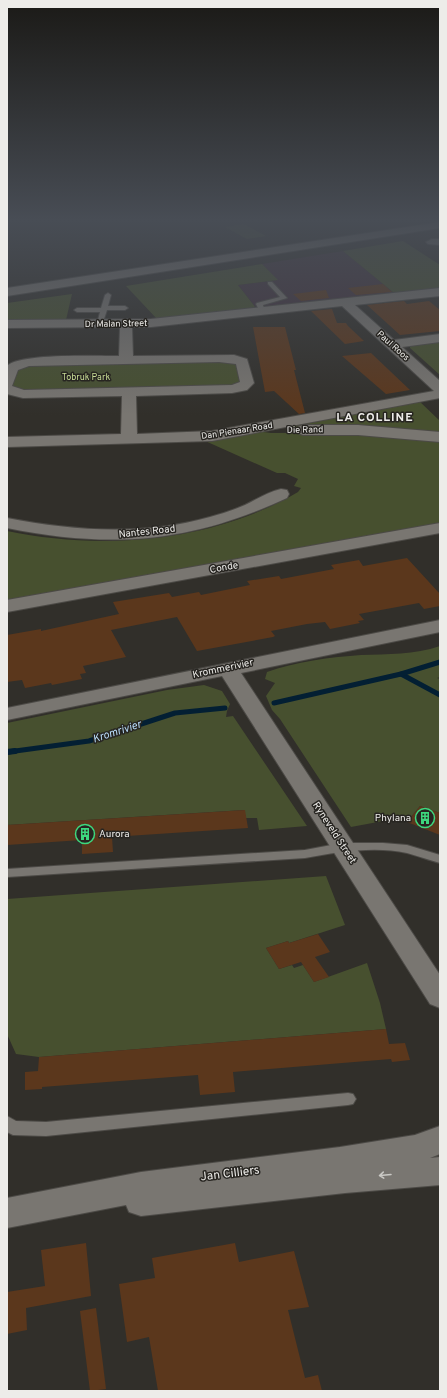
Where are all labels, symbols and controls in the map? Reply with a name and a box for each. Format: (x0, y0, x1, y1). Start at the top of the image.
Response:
street label: Dr Malan Street (85, 318, 147, 330)
street label: Paul Roos (375, 329, 411, 363)
park label: Tobruk Park (62, 372, 110, 383)
district label: LA COLLINE (336, 410, 414, 426)
street label: Dan Pienaar Road (201, 420, 273, 442)
street label: Die Rand (287, 424, 323, 436)
street label: Nantes Road (118, 523, 176, 541)
street label: Conde (209, 559, 239, 577)
street label: Krommerivier (191, 656, 255, 682)
water label: Kromrivier (91, 717, 144, 746)
street label: Ryneveld Street (309, 800, 359, 867)
building icon: Phylana (414, 807, 436, 829)
place label: Phylana (375, 812, 411, 825)
building icon: Aurora (74, 823, 96, 845)
place label: Aurora (99, 828, 130, 841)
street label: Jan Cilliers (199, 1162, 261, 1186)
one-way arrow (379, 1172, 392, 1179)

